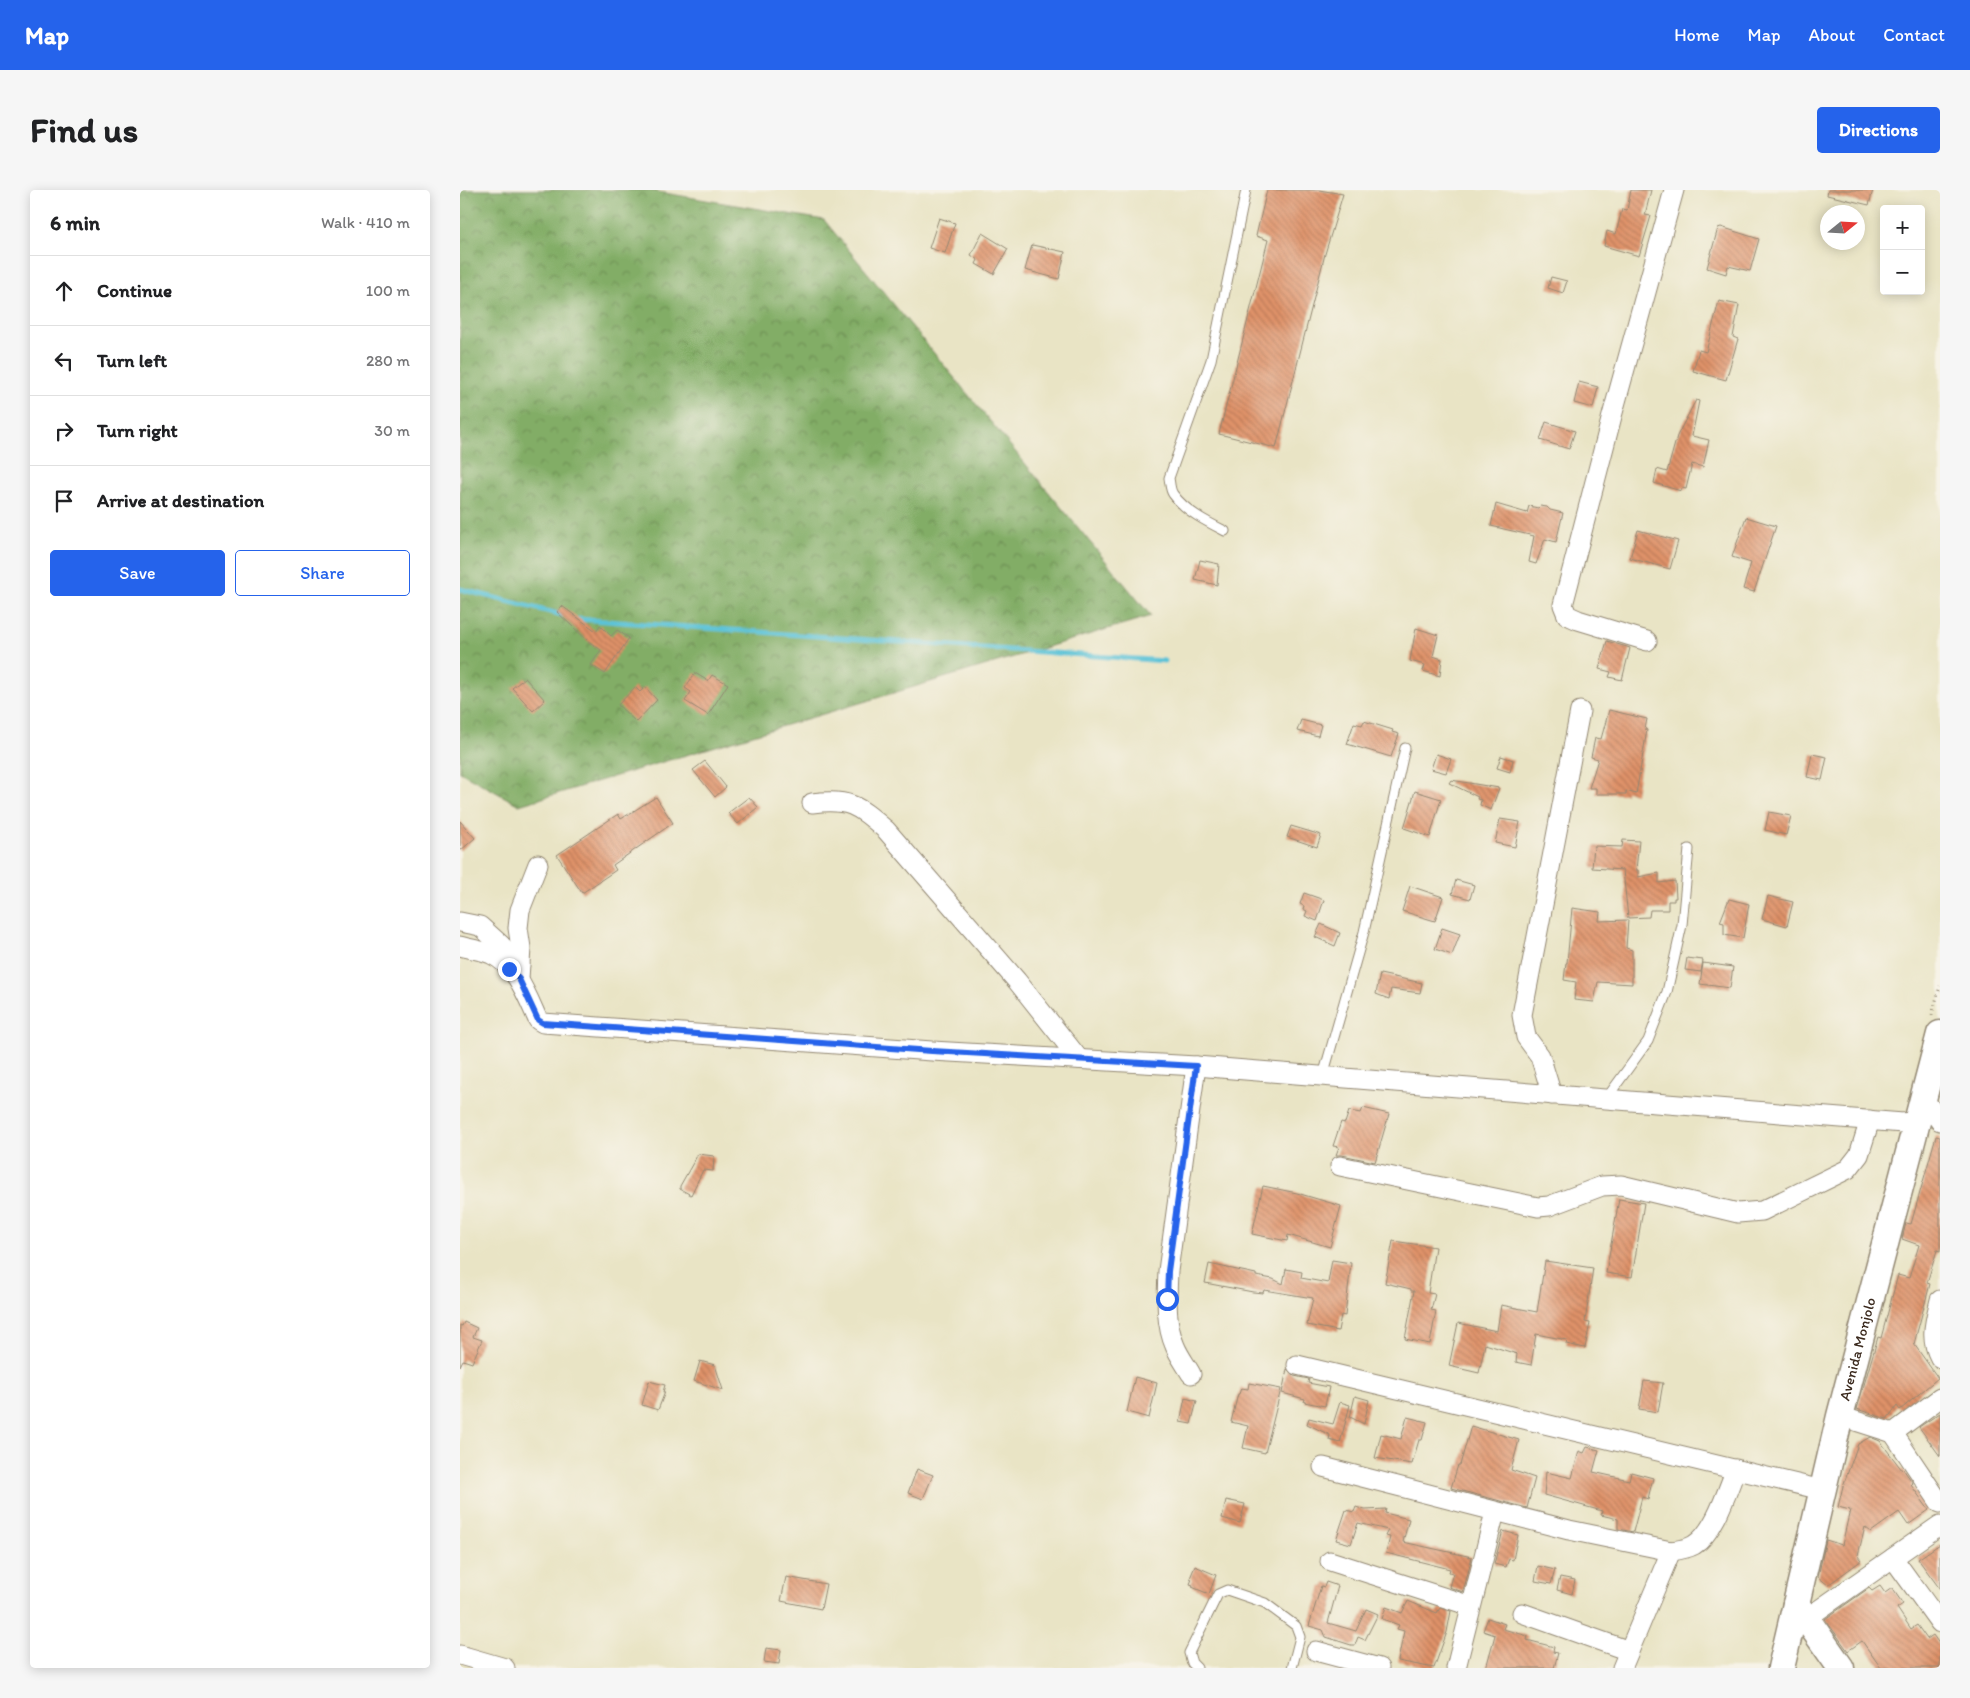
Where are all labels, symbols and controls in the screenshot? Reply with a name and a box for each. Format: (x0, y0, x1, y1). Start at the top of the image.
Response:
text: Map (25, 21, 69, 50)
text: Home (1674, 24, 1720, 46)
text: Map (1748, 24, 1781, 46)
text: About (1809, 24, 1855, 46)
text: Contact (1883, 24, 1945, 46)
button: Directions (1817, 107, 1940, 153)
text: Find us (30, 109, 138, 151)
north arrow (1820, 205, 1865, 250)
map controls (1880, 205, 1925, 295)
button: + (1880, 205, 1925, 250)
text: 6 min (50, 210, 100, 235)
text: Walk · 410 m (321, 213, 410, 232)
button: − (1880, 250, 1925, 295)
icon: ahead (50, 277, 78, 305)
text: Continue (97, 279, 172, 302)
text: 100 m (366, 281, 410, 300)
icon: left (50, 347, 78, 375)
text: Turn left (97, 349, 167, 372)
text: 280 m (366, 351, 410, 370)
icon: right (50, 417, 78, 445)
text: Turn right (97, 419, 178, 442)
text: 30 m (374, 421, 410, 440)
icon: arrive (50, 487, 78, 515)
text: Arrive at destination (97, 489, 264, 512)
button: Save (50, 550, 225, 596)
button: Share (235, 550, 410, 596)
route end (498, 958, 521, 981)
route start (1156, 1288, 1179, 1311)
street label: Avenida Monjolo (1835, 1296, 1880, 1403)

